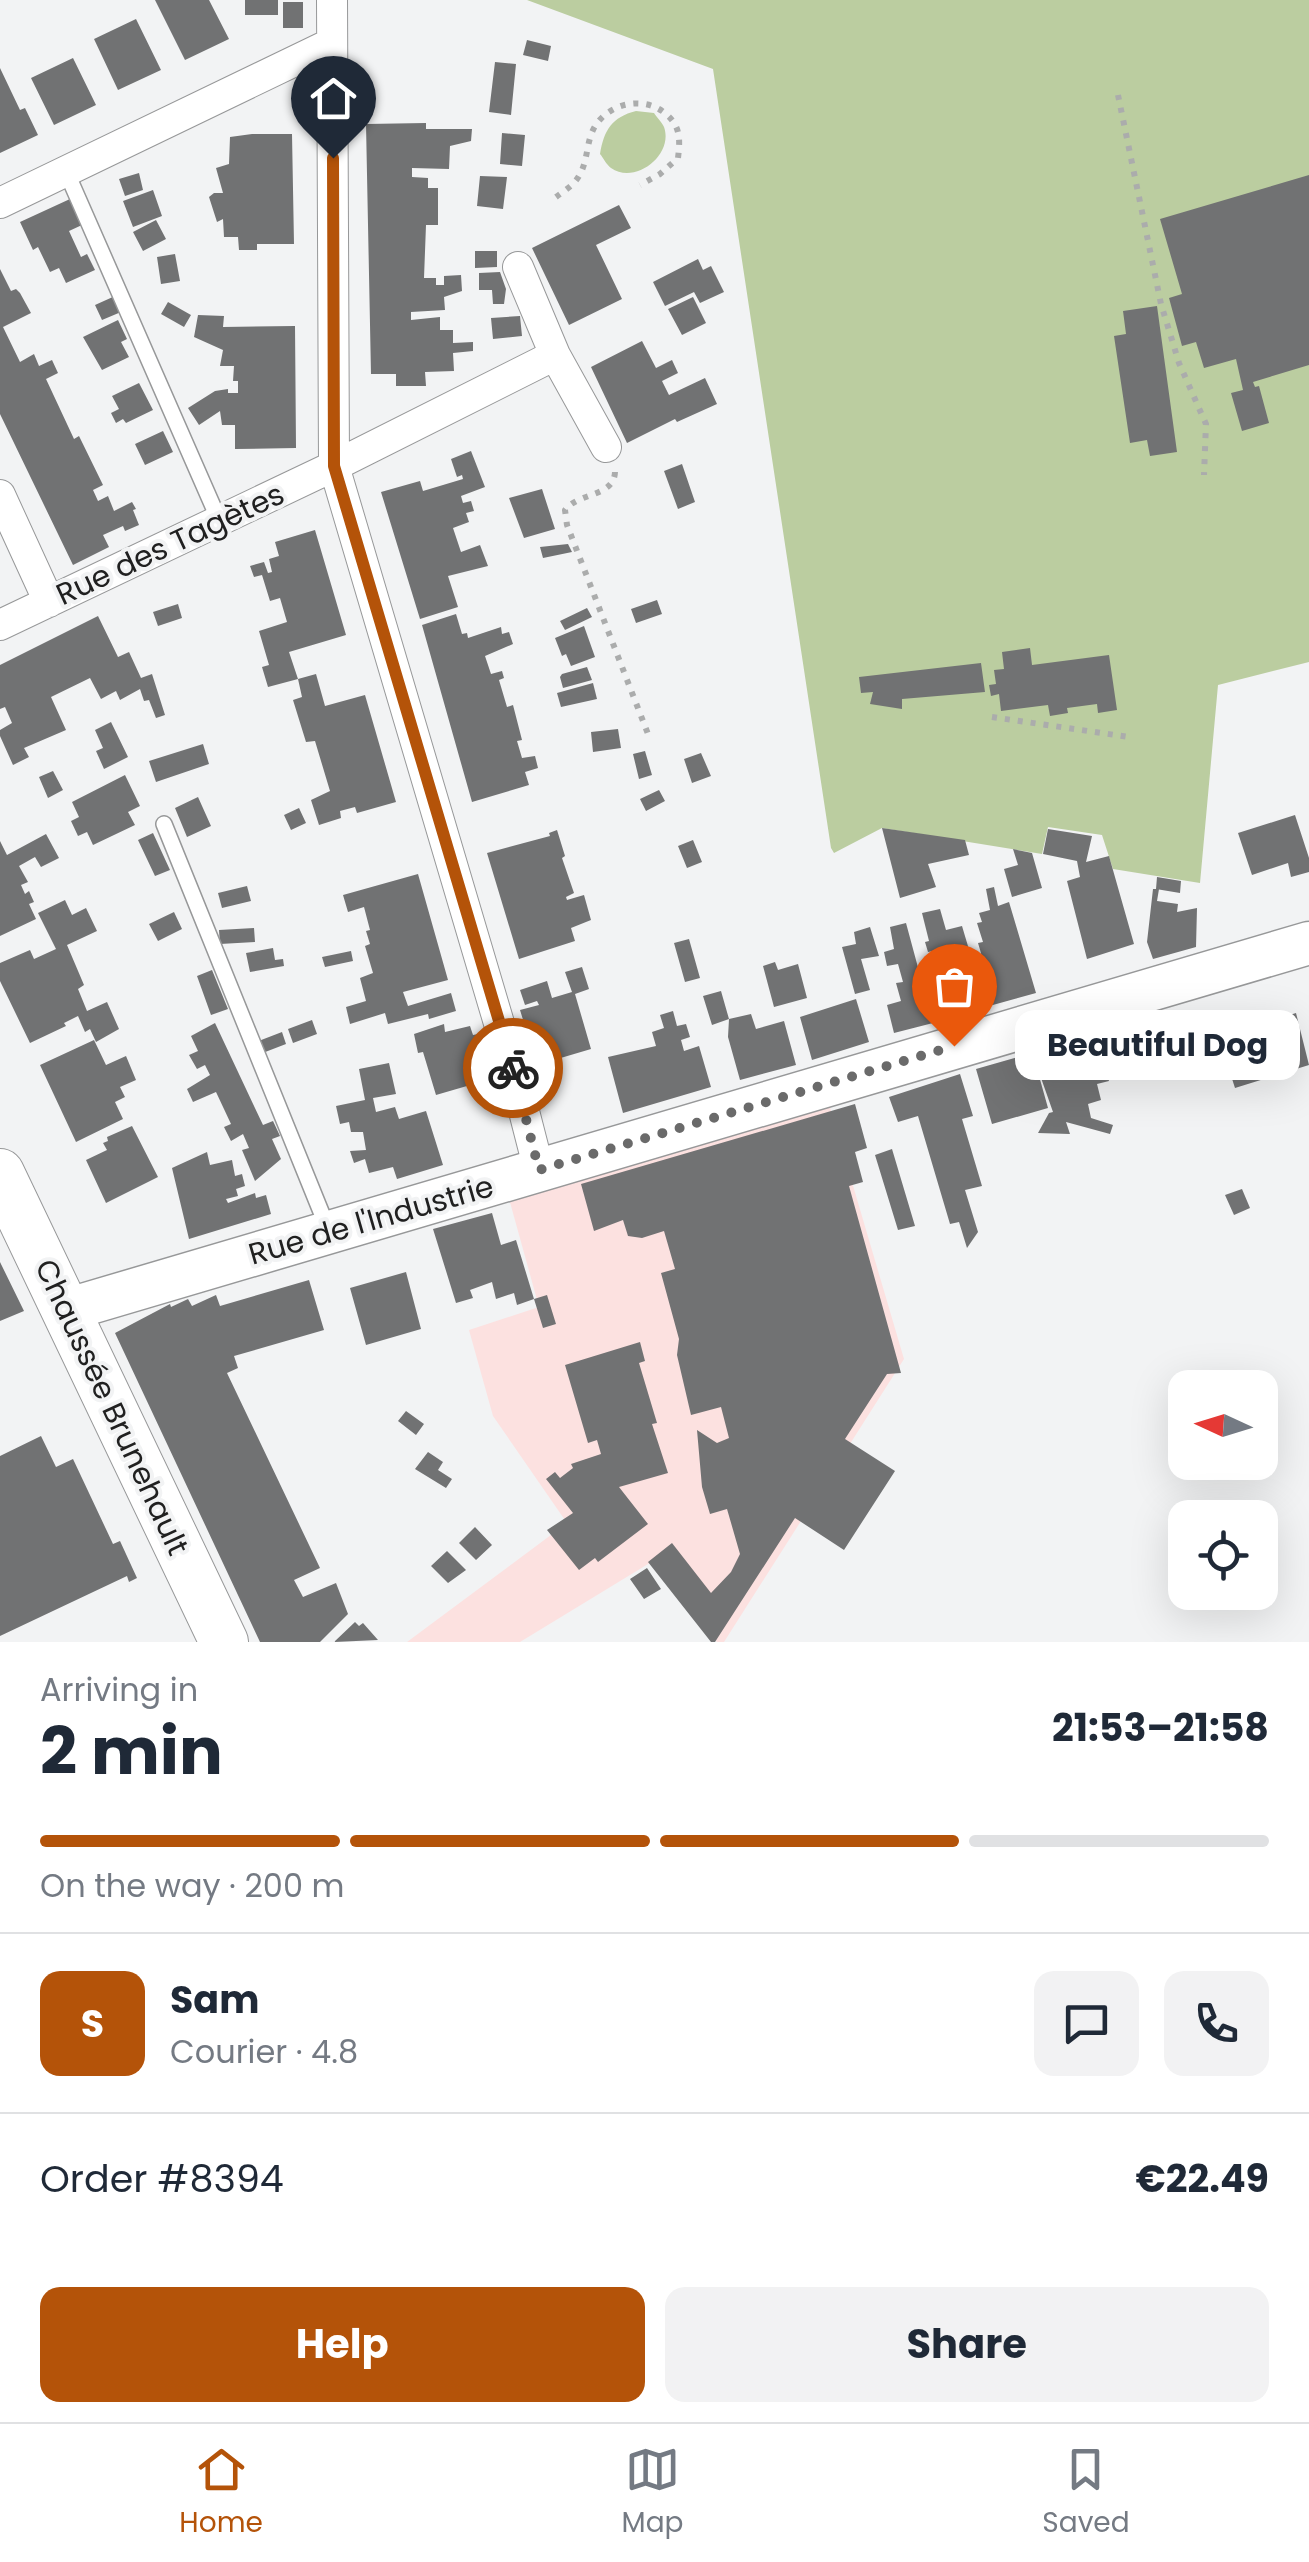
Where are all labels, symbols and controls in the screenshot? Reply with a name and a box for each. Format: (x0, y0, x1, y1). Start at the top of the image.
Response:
pin (291, 56, 376, 159)
icon: home (306, 71, 361, 126)
street label: Rue des Tagètes (49, 472, 291, 616)
pin (912, 944, 997, 1047)
icon: bag (927, 959, 982, 1014)
callout: Beautiful Dog (1014, 1011, 1299, 1081)
courier (463, 1018, 563, 1118)
text: Beautiful Dog (1047, 1022, 1268, 1067)
icon: bike (486, 1041, 541, 1096)
street label: Rue de l'Industrie (244, 1164, 498, 1276)
street label: Chaussée Brunehault (24, 1252, 200, 1562)
north arrow (1168, 1370, 1278, 1480)
map controls (1168, 1370, 1278, 1610)
button: locate (1168, 1500, 1278, 1610)
text: Arriving in (40, 1667, 198, 1712)
text: 21:53–21:58 (1052, 1701, 1269, 1754)
text: 2 min (40, 1706, 223, 1797)
text: On the way · 200 m (40, 1863, 345, 1908)
button: chat (1034, 1971, 1139, 2076)
button: phone (1164, 1971, 1269, 2076)
text: Sam (170, 1973, 259, 2026)
text: S (81, 1997, 104, 2050)
text: Courier · 4.8 (170, 2029, 358, 2074)
text: Order #8394 (40, 2152, 284, 2205)
text: €22.49 (1136, 2152, 1269, 2205)
button: Help (40, 2287, 645, 2402)
button: Share (665, 2287, 1269, 2402)
tab: Home (179, 2442, 263, 2544)
tab: Map (622, 2442, 684, 2544)
tab: Saved (1042, 2442, 1130, 2544)

